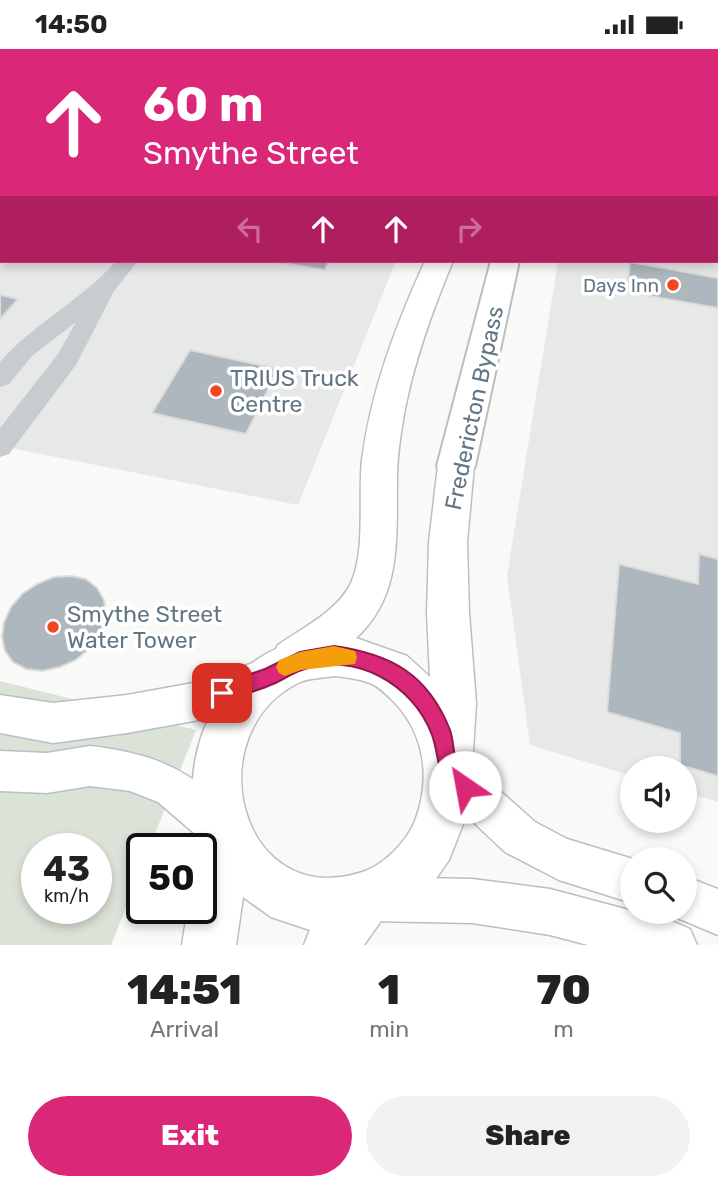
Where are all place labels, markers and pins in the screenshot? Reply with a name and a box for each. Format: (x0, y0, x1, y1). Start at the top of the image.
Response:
place label: Days Inn (583, 274, 659, 297)
marker: Days Inn (665, 277, 681, 293)
place label: TRIUS Truck Centre (230, 364, 359, 418)
marker: TRIUS Truck Centre (208, 383, 224, 399)
place label: Smythe Street Water Tower (67, 600, 222, 654)
marker: Smythe Street Water Tower (45, 619, 61, 635)
pin (192, 663, 252, 723)

